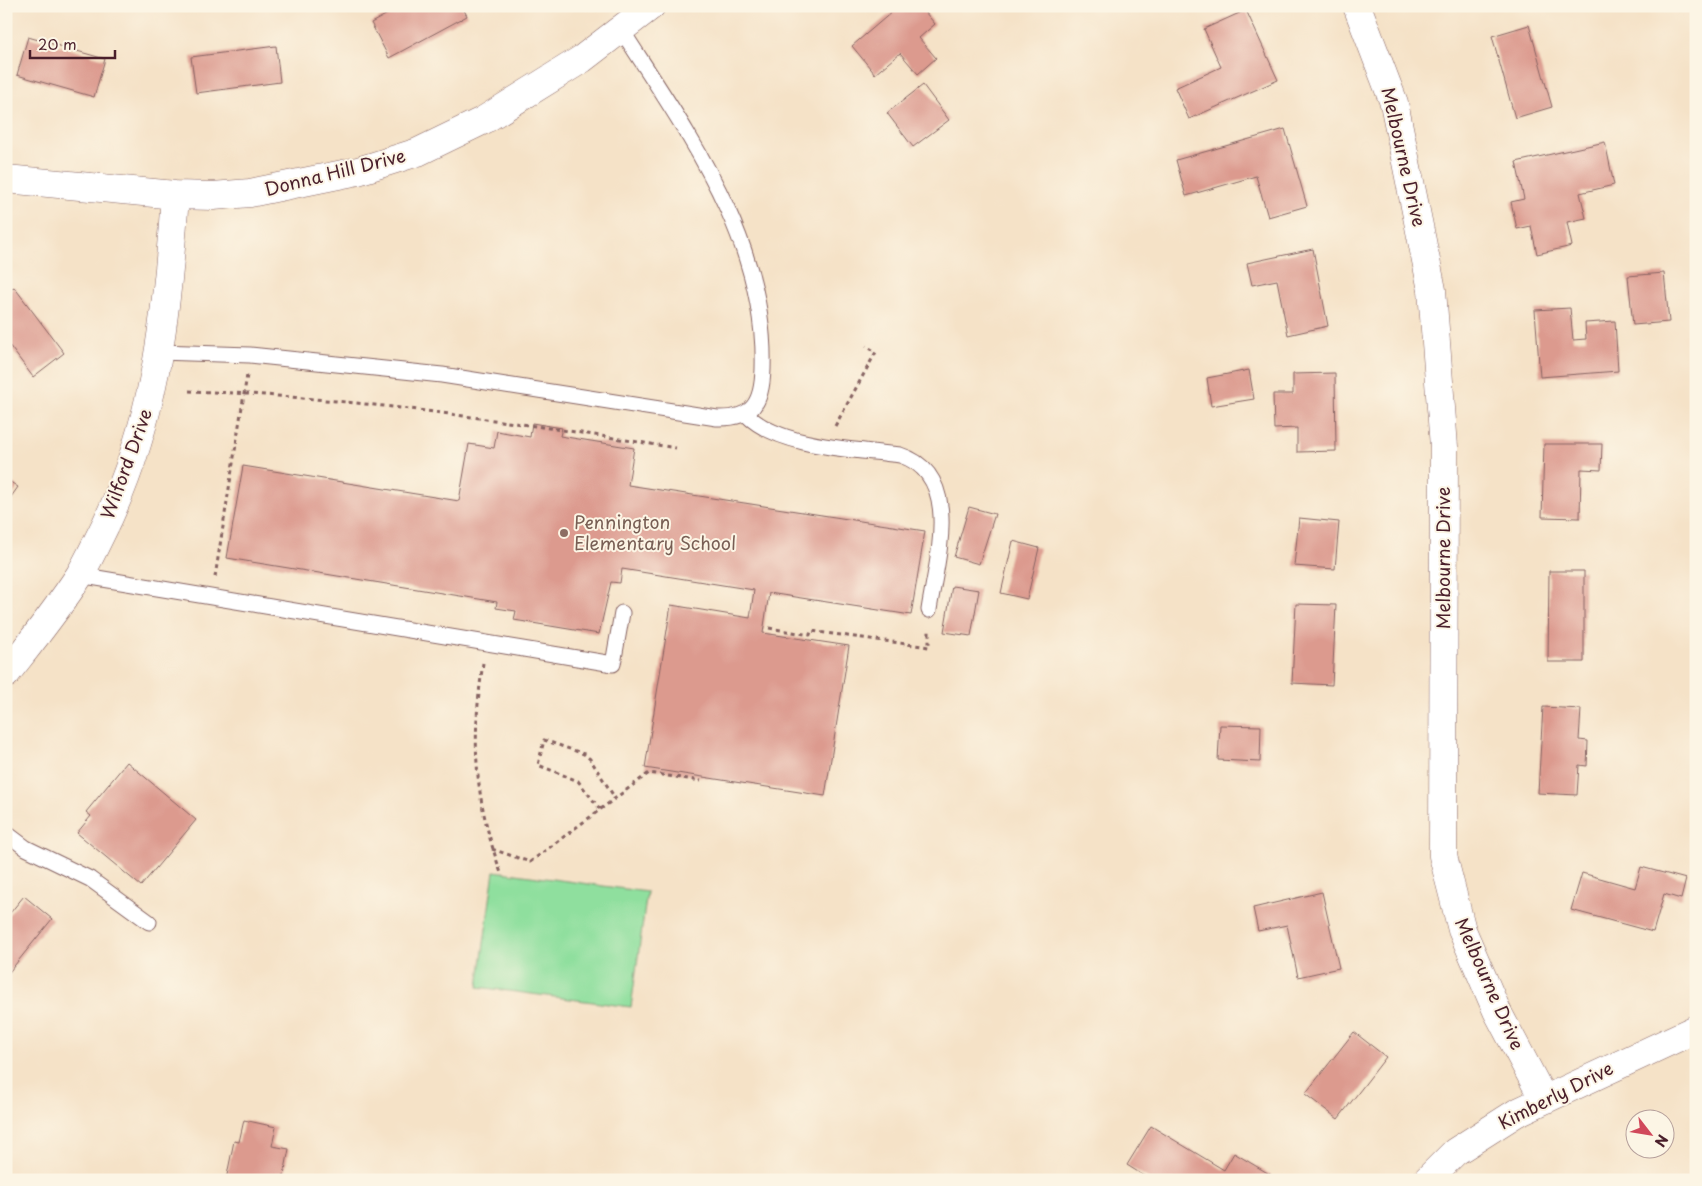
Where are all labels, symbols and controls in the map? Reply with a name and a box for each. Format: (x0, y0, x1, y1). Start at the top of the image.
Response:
scale bar (30, 28, 115, 60)
text: 20 m (38, 32, 77, 55)
street label: Melbourne Drive (1375, 84, 1434, 229)
street label: Donna Hill Drive (261, 141, 408, 202)
street label: Wilford Drive (93, 404, 158, 523)
street label: Melbourne Drive (1429, 487, 1456, 629)
place label: Pennington Elementary School (574, 508, 736, 556)
marker: Pennington Elementary School (558, 527, 570, 539)
street label: Melbourne Drive (1449, 913, 1532, 1054)
street label: Kimberly Drive (1493, 1054, 1618, 1135)
north arrow (1624, 1108, 1674, 1158)
text: N (1650, 1131, 1673, 1151)

